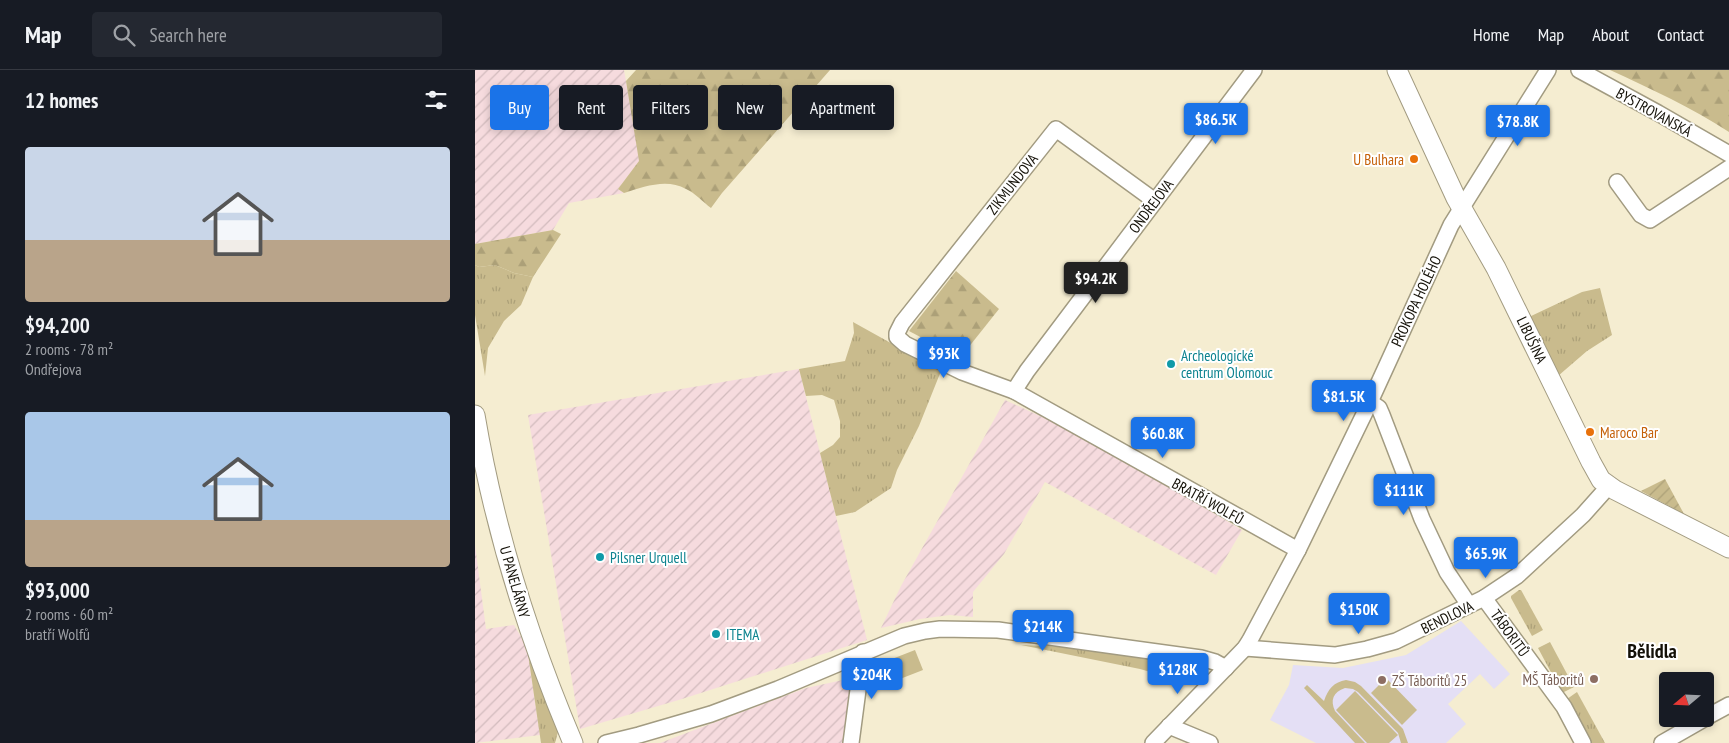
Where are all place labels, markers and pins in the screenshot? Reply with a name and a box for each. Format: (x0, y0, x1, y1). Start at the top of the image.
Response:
pin: $86.5K (1175, 102, 1257, 145)
pin: $78.8K (1477, 104, 1559, 147)
place label: U Bulhara (1353, 150, 1404, 169)
marker: U Bulhara (1408, 153, 1420, 165)
pin: $94.2K (1055, 262, 1137, 304)
pin: $93K (914, 336, 974, 379)
place label: Archeologické centrum Olomouc (1181, 346, 1274, 382)
marker: Archeologické centrum Olomouc (1165, 358, 1177, 370)
pin: $81.5K (1303, 380, 1385, 422)
pin: $60.8K (1122, 416, 1204, 459)
place label: Maroco Bar (1600, 423, 1659, 442)
marker: Maroco Bar (1584, 426, 1596, 438)
pin: $111K (1369, 474, 1439, 516)
pin: $65.9K (1445, 536, 1527, 579)
place label: Pilsner Urquell (610, 548, 687, 567)
marker: Pilsner Urquell (594, 551, 606, 563)
pin: $150K (1324, 592, 1394, 635)
pin: $214K (1008, 610, 1078, 652)
place label: ITEMA (726, 625, 760, 644)
marker: ITEMA (710, 628, 722, 640)
pin: $128K (1143, 652, 1213, 695)
pin: $204K (837, 658, 907, 700)
place label: MŠ Táboritů (1522, 670, 1584, 689)
place label: ZŠ Táboritů 25 (1392, 671, 1467, 690)
marker: MŠ Táboritů (1588, 673, 1600, 685)
marker: ZŠ Táboritů 25 (1376, 674, 1388, 686)

